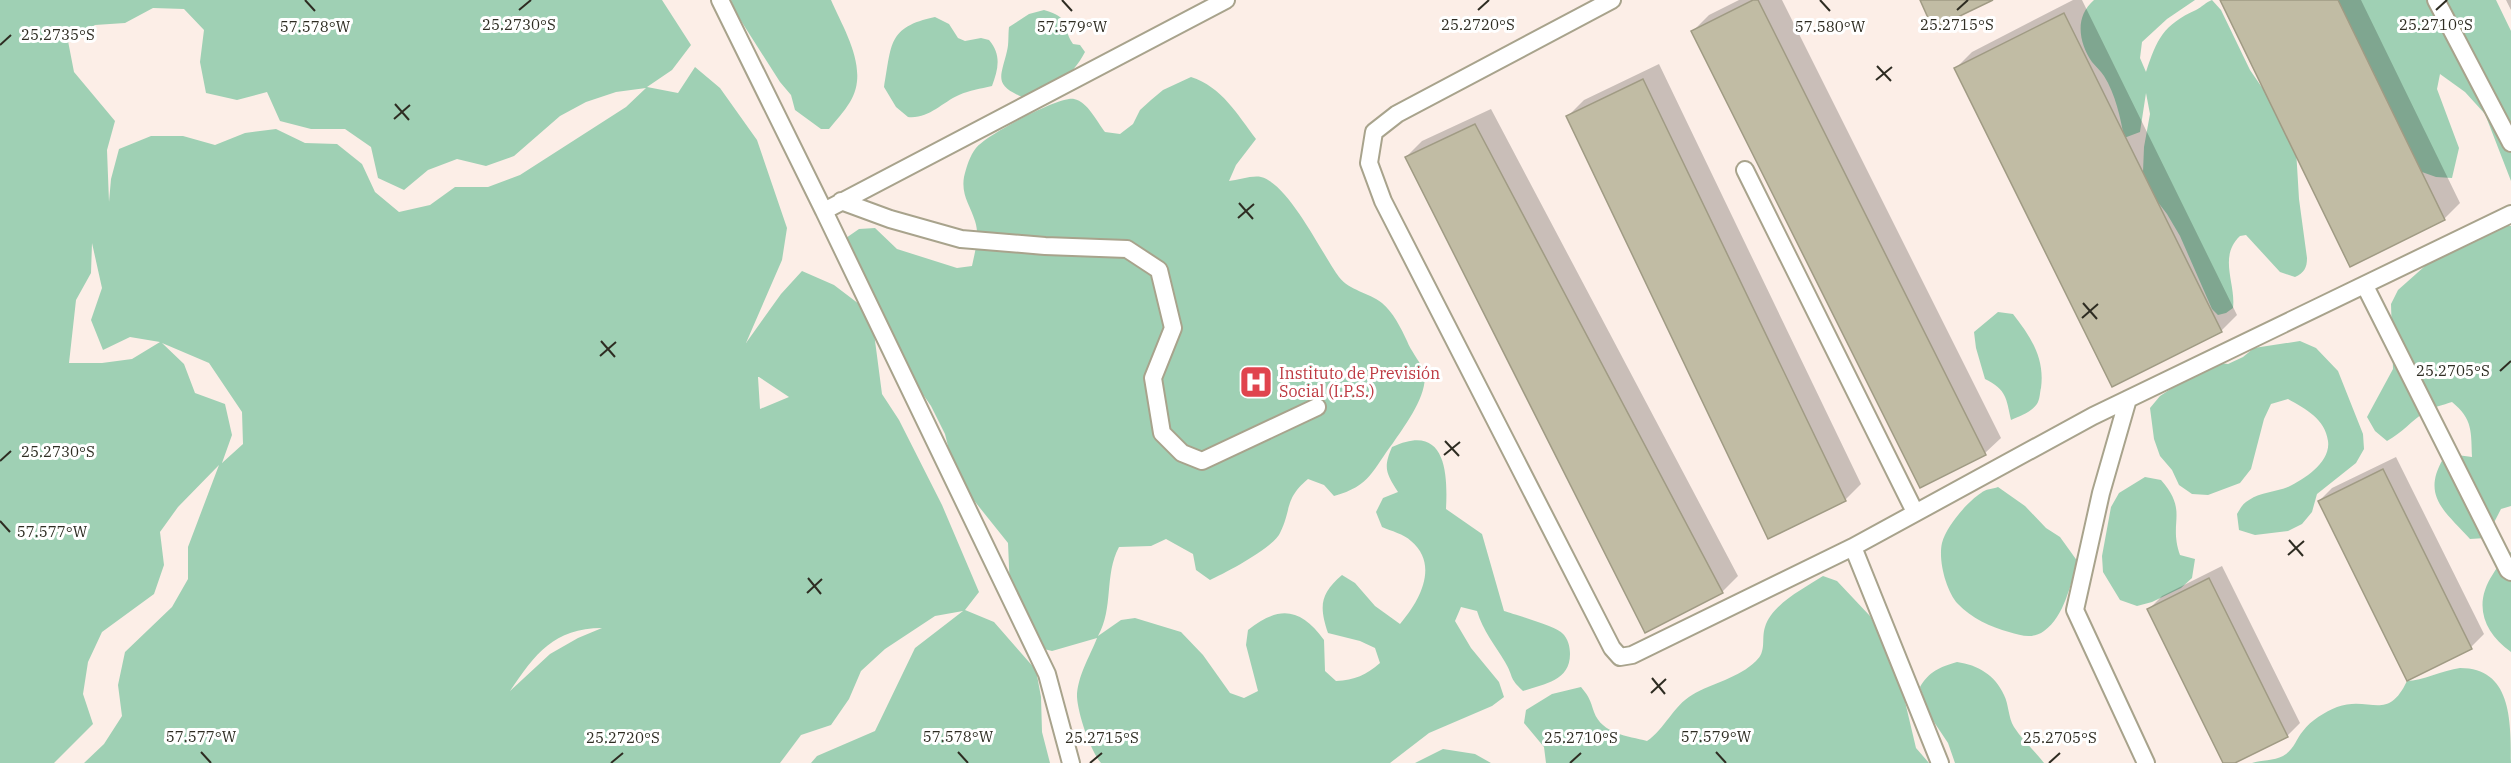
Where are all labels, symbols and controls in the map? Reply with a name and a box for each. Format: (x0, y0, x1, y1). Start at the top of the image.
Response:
text: 25.2730°S (482, 15, 556, 34)
text: 25.2720°S (1441, 15, 1515, 34)
text: 25.2715°S (1920, 15, 1994, 34)
text: 25.2710°S (2399, 15, 2473, 34)
text: 57.578°W (280, 17, 351, 36)
text: 57.579°W (1037, 17, 1108, 36)
text: 57.580°W (1795, 17, 1866, 36)
text: 25.2735°S (21, 25, 95, 44)
text: 25.2705°S (2416, 361, 2490, 380)
place label: Instituto de Previsión Social (I.P.S.) (1279, 363, 1440, 401)
hospital icon: Instituto de Previsión Social (I.P.S.) (1238, 364, 1274, 400)
text: 25.2730°S (21, 442, 95, 461)
text: 57.577°W (17, 522, 88, 541)
text: 57.577°W (166, 727, 237, 746)
text: 57.578°W (923, 727, 994, 746)
text: 57.579°W (1681, 727, 1752, 746)
text: 25.2720°S (586, 728, 660, 747)
text: 25.2715°S (1065, 728, 1139, 747)
text: 25.2710°S (1544, 728, 1618, 747)
text: 25.2705°S (2023, 728, 2097, 747)

